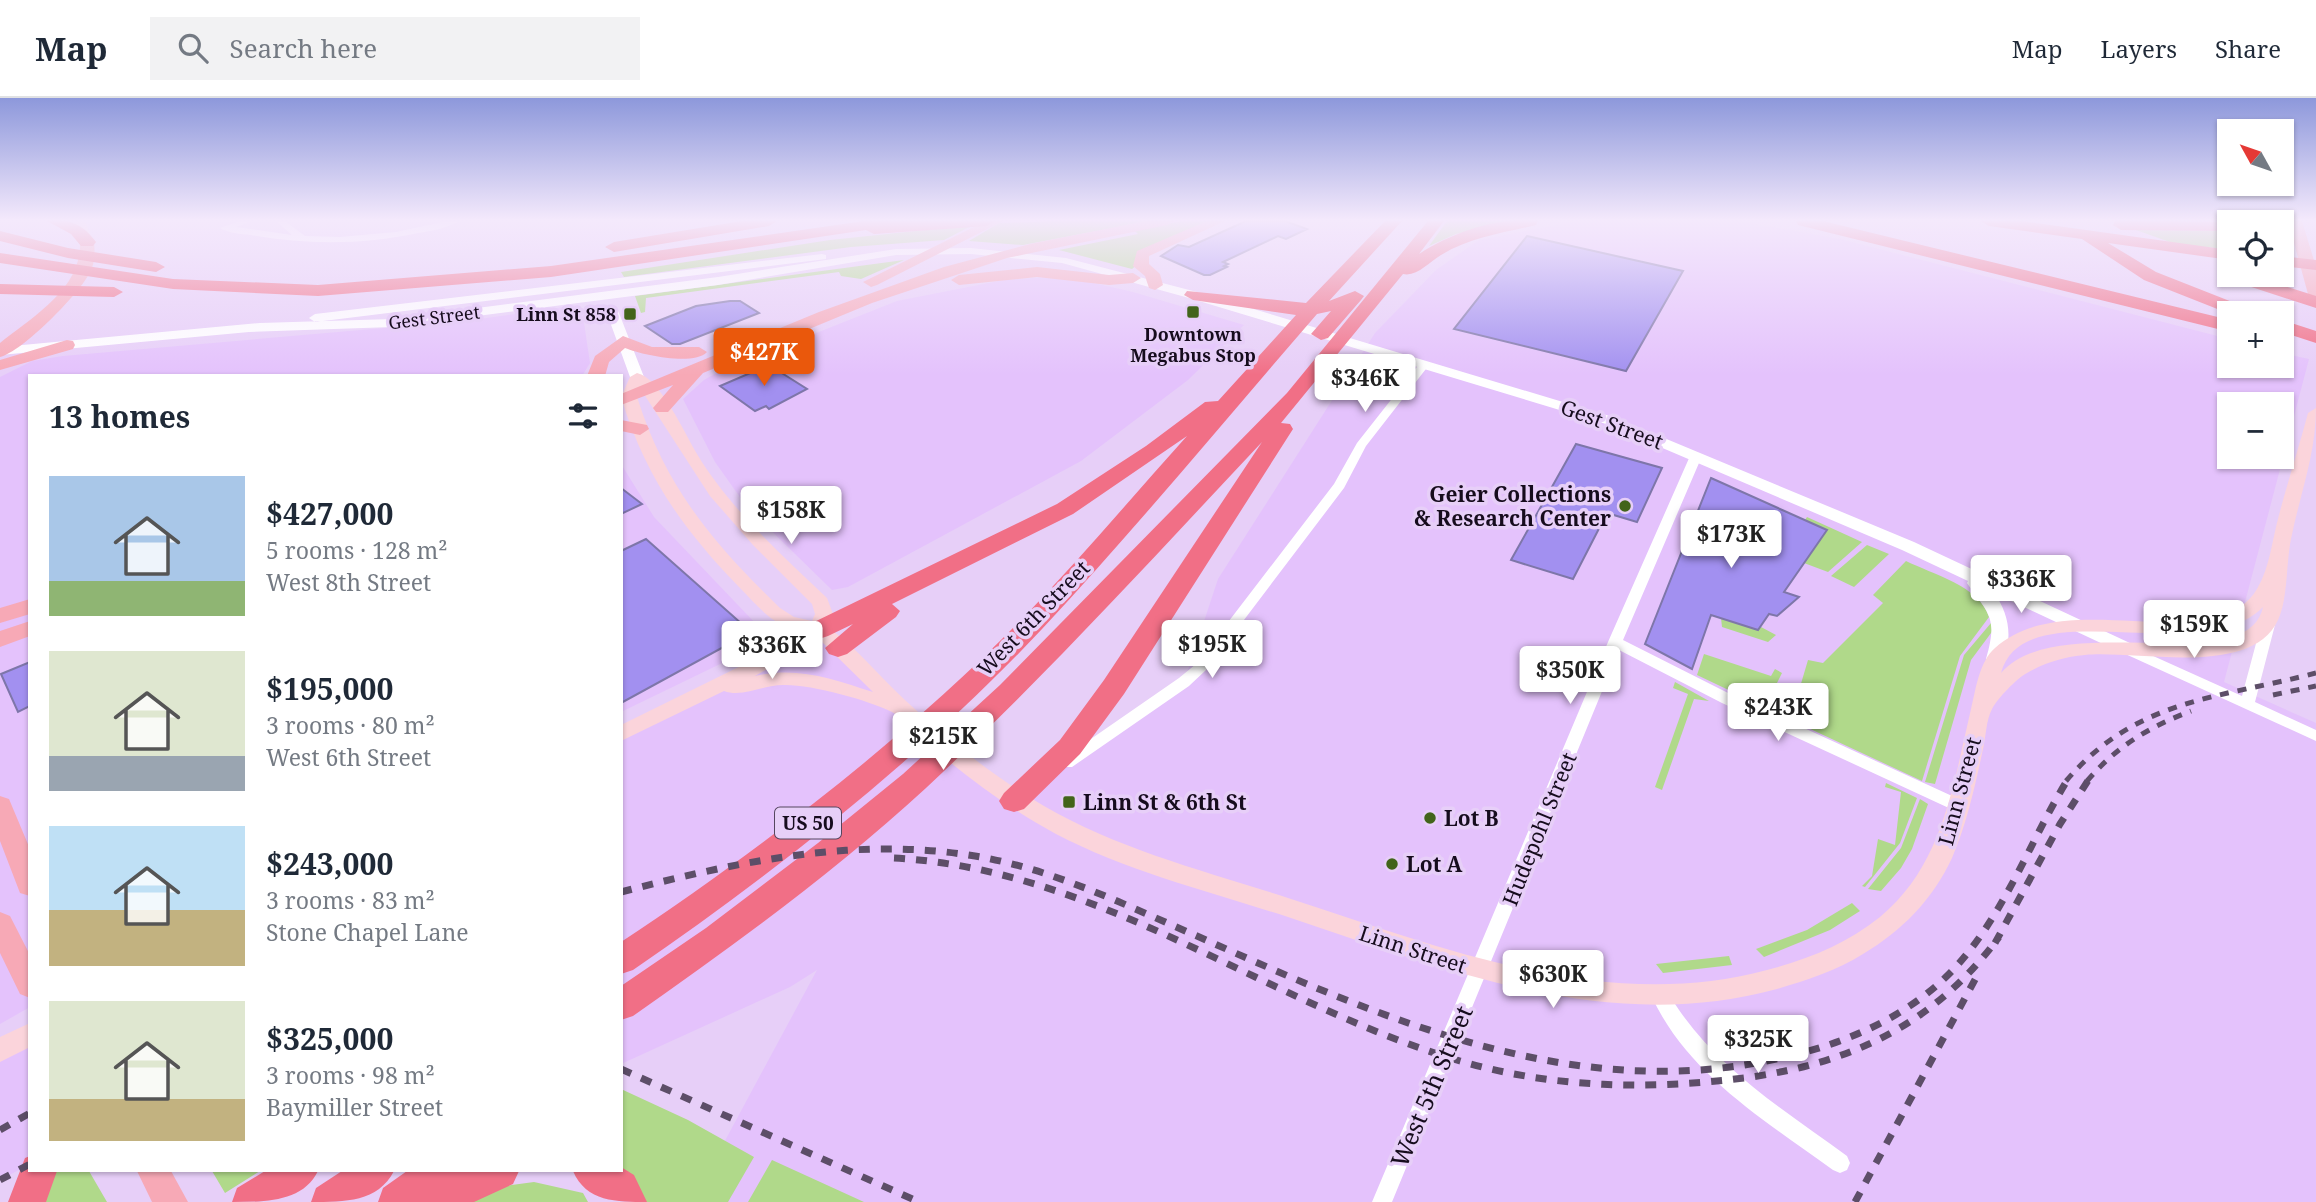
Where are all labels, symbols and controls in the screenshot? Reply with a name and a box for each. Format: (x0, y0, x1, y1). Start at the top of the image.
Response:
search box (150, 17, 640, 80)
text: Map (35, 26, 108, 71)
icon: search (174, 29, 212, 67)
text: Search here (230, 30, 377, 66)
text: Map (2012, 32, 2063, 65)
text: Layers (2101, 32, 2177, 65)
text: Share (2215, 32, 2281, 65)
north arrow (2217, 119, 2294, 196)
map controls (2217, 119, 2294, 469)
button: locate (2217, 210, 2294, 287)
street label: Gest Street (387, 299, 481, 335)
button: + (2217, 301, 2294, 378)
place label: Linn St 858 (516, 302, 616, 326)
marker: Downtown Megabus Stop (1185, 304, 1201, 320)
marker: Linn St 858 (622, 306, 638, 322)
place label: Downtown Megabus Stop (1130, 322, 1256, 367)
pin: $427K (715, 328, 813, 388)
text: $427K (730, 335, 798, 367)
pin: $346K (1316, 354, 1414, 414)
text: $346K (1331, 361, 1399, 393)
button: − (2217, 392, 2294, 469)
street label: Gest Street (1557, 393, 1667, 455)
text: 13 homes (49, 396, 190, 437)
icon: filters (564, 397, 602, 435)
place label: Geier Collections & Research Center (1414, 480, 1611, 532)
pin: $158K (742, 486, 840, 546)
text: $427,000 (266, 493, 393, 534)
text: $158K (757, 493, 825, 525)
marker: Geier Collections & Research Center (1617, 498, 1633, 514)
icon: home (105, 504, 189, 588)
pin: $173K (1682, 510, 1780, 570)
text: $173K (1697, 517, 1765, 549)
text: 5 rooms · 128 m² (266, 534, 448, 566)
street label: West 6th Street (971, 554, 1095, 682)
pin: $336K (1972, 556, 2070, 615)
text: $336K (1987, 562, 2055, 594)
text: West 8th Street (266, 566, 431, 598)
pin: $159K (2145, 601, 2243, 660)
text: $159K (2160, 607, 2228, 639)
pin: $195K (1163, 620, 1261, 680)
pin: $336K (723, 622, 821, 681)
text: $195K (1178, 627, 1246, 659)
text: $336K (738, 628, 806, 660)
pin: $350K (1521, 646, 1619, 706)
text: $350K (1536, 653, 1604, 685)
text: $195,000 (266, 668, 393, 709)
icon: home (105, 679, 189, 763)
pin: $243K (1729, 684, 1827, 743)
text: $243K (1744, 690, 1812, 722)
text: 3 rooms · 80 m² (266, 709, 435, 741)
pin: $215K (894, 712, 992, 772)
text: $215K (909, 719, 977, 751)
street label: Linn Street (1931, 734, 1987, 848)
text: West 6th Street (266, 741, 431, 773)
street label: Hudepohl Street (1495, 748, 1583, 910)
place label: Linn St & 6th St (1083, 788, 1247, 816)
marker: Linn St & 6th St (1061, 794, 1077, 810)
place label: Lot B (1444, 804, 1499, 832)
road number: US 50 (775, 808, 841, 838)
marker: Lot B (1422, 810, 1438, 826)
text: $243,000 (266, 843, 393, 884)
place label: Lot A (1406, 850, 1463, 878)
icon: home (105, 854, 189, 938)
marker: Lot A (1384, 856, 1400, 872)
text: 3 rooms · 83 m² (266, 884, 435, 916)
text: Stone Chapel Lane (266, 916, 469, 948)
street label: Linn Street (1356, 919, 1470, 979)
pin: $630K (1504, 950, 1602, 1010)
text: $630K (1519, 957, 1587, 989)
street label: West 5th Street (1382, 1000, 1480, 1172)
pin: $325K (1709, 1016, 1807, 1075)
text: $325,000 (266, 1018, 393, 1059)
text: $325K (1724, 1022, 1792, 1054)
icon: home (105, 1029, 189, 1113)
text: 3 rooms · 98 m² (266, 1059, 435, 1091)
text: Baymiller Street (266, 1091, 443, 1123)

